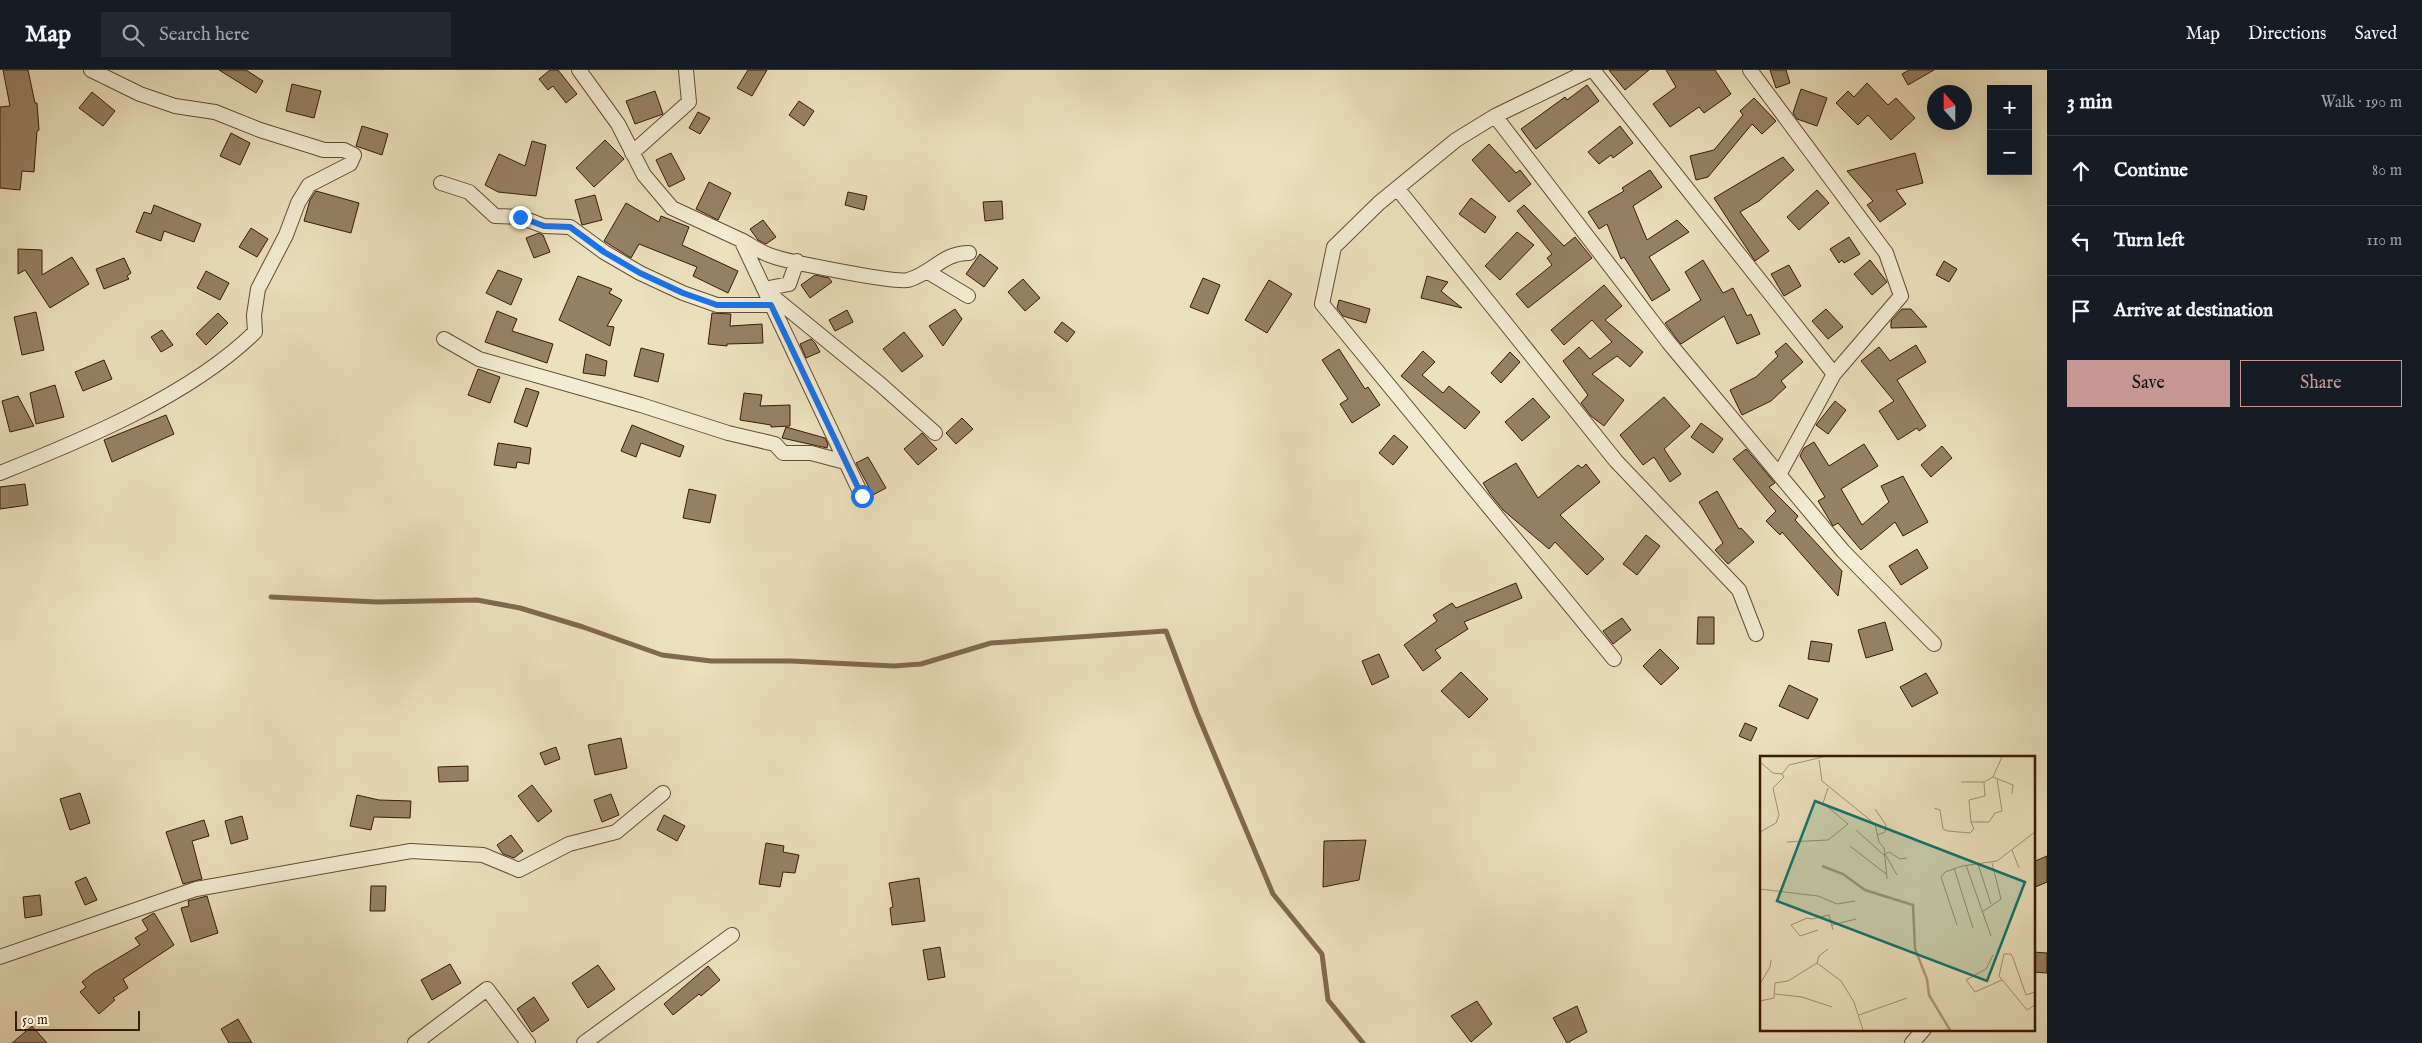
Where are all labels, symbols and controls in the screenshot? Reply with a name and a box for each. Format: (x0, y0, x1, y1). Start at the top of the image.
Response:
search box (101, 12, 451, 57)
text: Map (25, 19, 71, 50)
icon: search (119, 21, 147, 49)
text: Search here (159, 23, 250, 47)
text: Map (2186, 23, 2220, 46)
text: Directions (2248, 23, 2326, 46)
text: Saved (2354, 23, 2397, 46)
north arrow (1927, 85, 1972, 130)
map controls (1987, 85, 2032, 175)
button: + (1987, 85, 2032, 130)
text: 3 min (2067, 89, 2112, 116)
text: Walk · 190 m (2321, 93, 2402, 113)
button: − (1987, 130, 2032, 175)
icon: ahead (2067, 157, 2095, 185)
text: Continue (2114, 159, 2188, 183)
text: 80 m (2372, 161, 2402, 181)
route end (509, 206, 532, 229)
icon: left (2067, 227, 2095, 255)
text: Turn left (2114, 229, 2185, 253)
text: 110 m (2366, 231, 2402, 251)
icon: arrive (2067, 297, 2095, 325)
text: Arrive at destination (2114, 299, 2273, 323)
button: Save (2067, 360, 2230, 407)
button: Share (2240, 360, 2402, 407)
route start (851, 485, 874, 508)
inset map (1760, 756, 2034, 1030)
scale bar (15, 1008, 140, 1031)
text: 50 m (22, 1011, 48, 1029)

